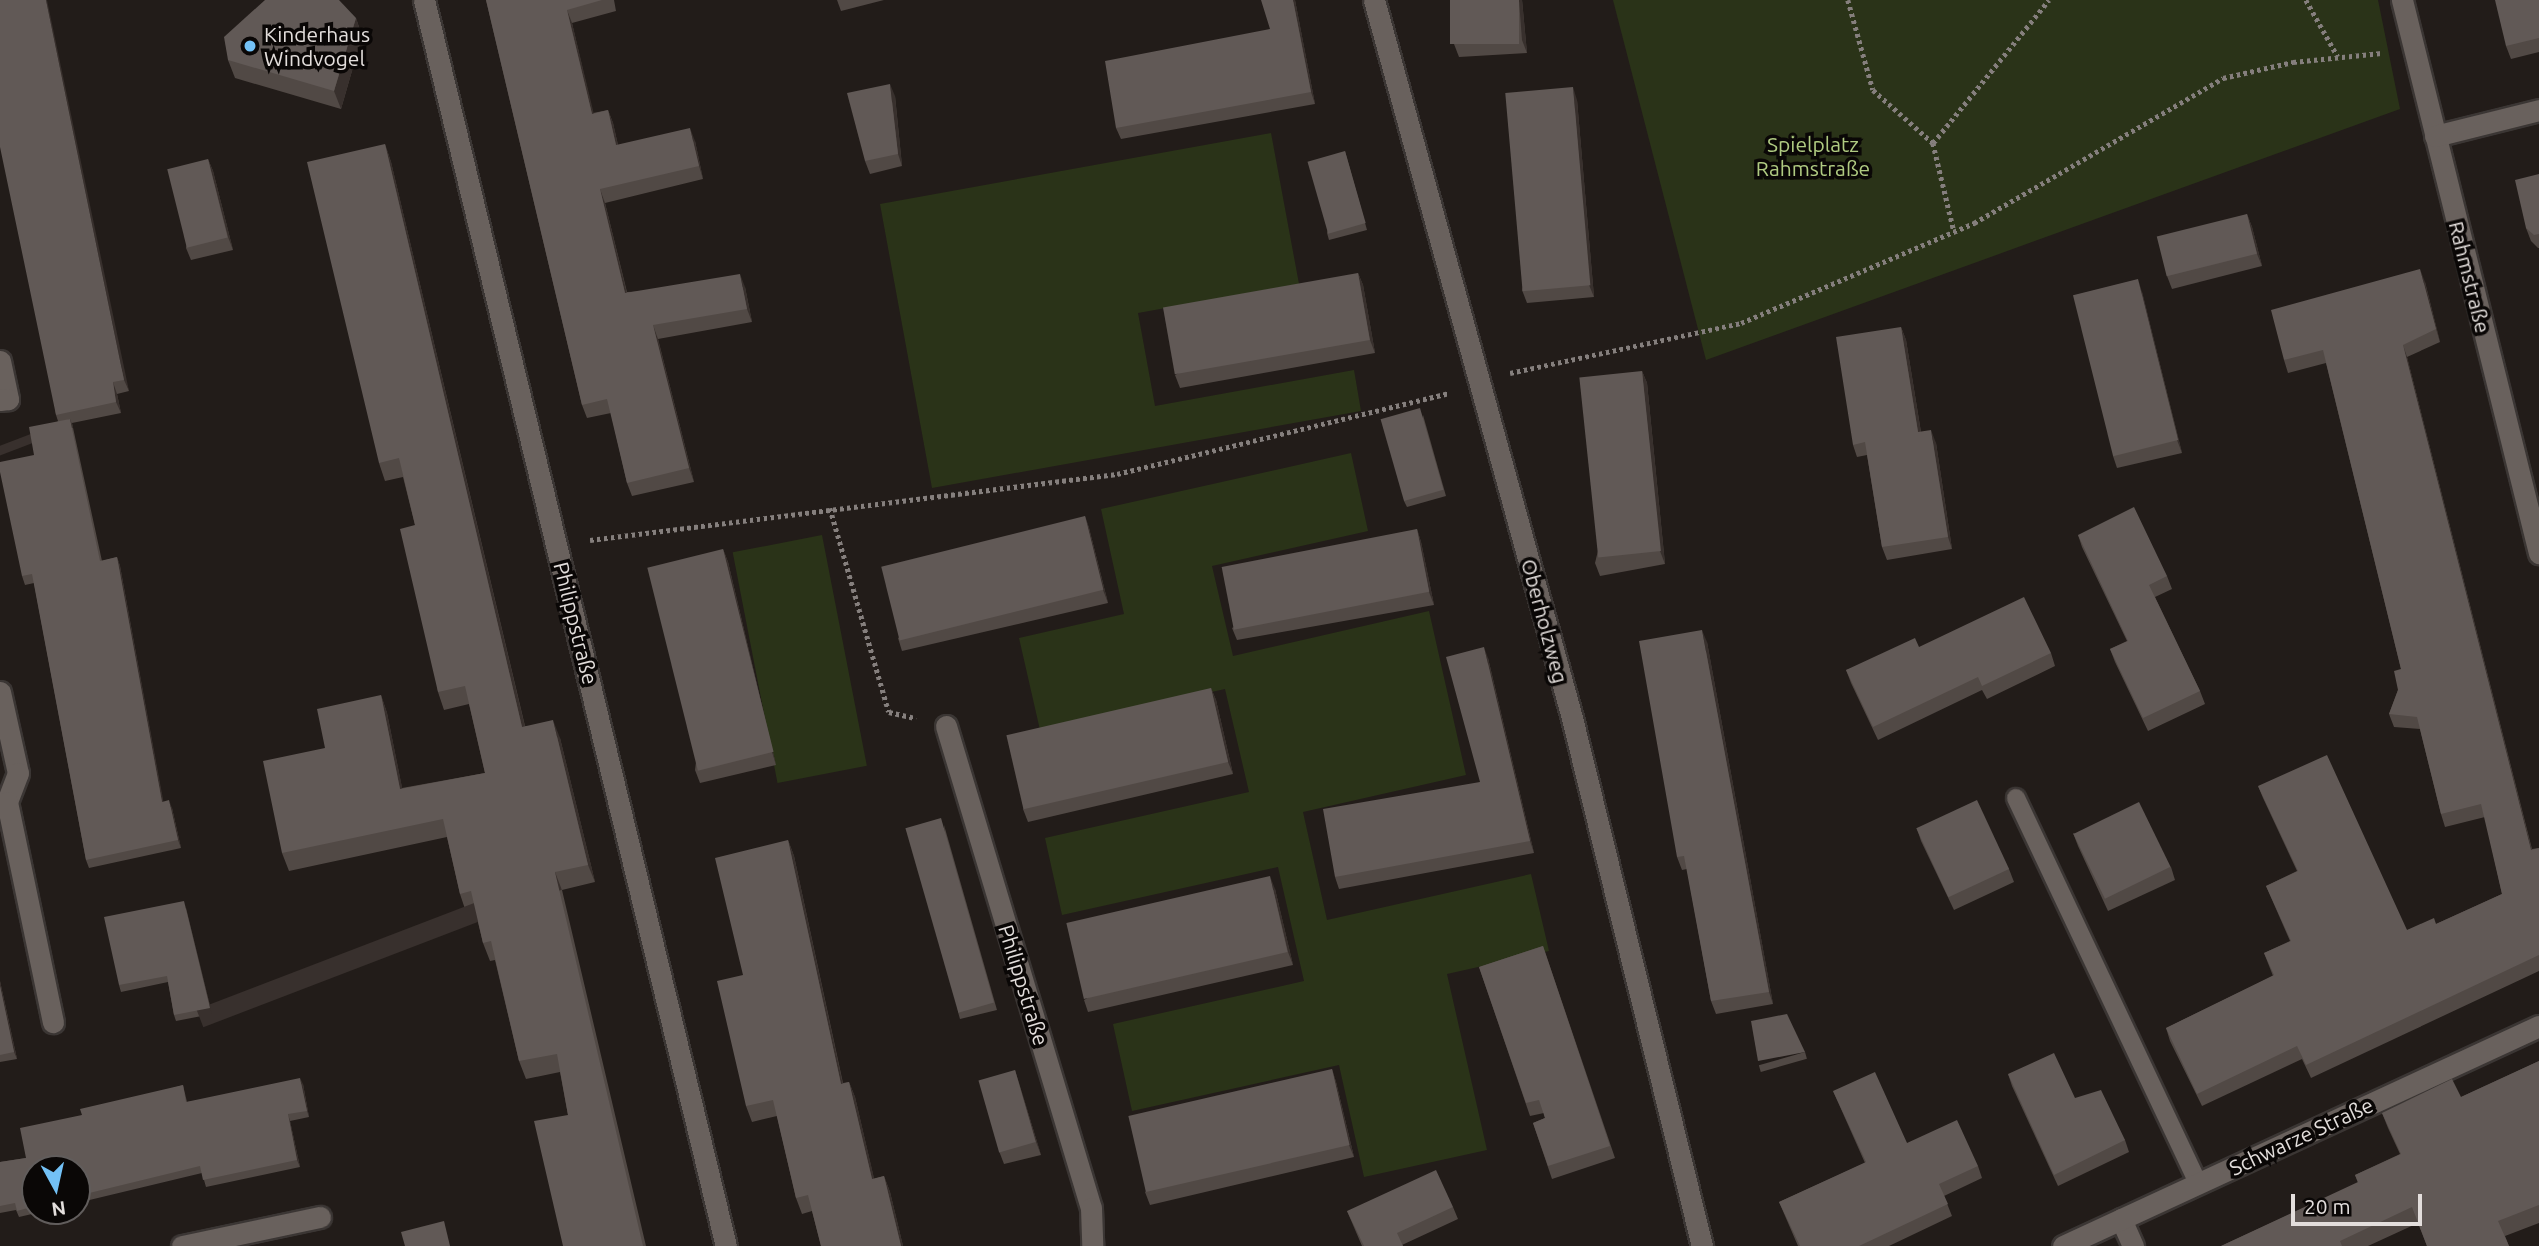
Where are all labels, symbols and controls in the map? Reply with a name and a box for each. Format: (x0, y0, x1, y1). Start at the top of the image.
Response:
place label: Kinderhaus Windvogel (264, 21, 370, 71)
marker: Kinderhaus Windvogel (242, 38, 258, 54)
park label: Spielplatz Rahmstraße (1756, 131, 1870, 181)
street label: Rahmstraße (2444, 218, 2496, 336)
street label: Oberholzweg (1516, 556, 1574, 686)
street label: Philippstraße (549, 559, 603, 687)
street label: Philippstraße (994, 921, 1054, 1049)
street label: Schwarze Straße (2225, 1092, 2377, 1180)
north arrow (21, 1155, 91, 1225)
scale bar (2294, 1180, 2425, 1224)
text: 20 m (2304, 1194, 2351, 1218)
text: N (50, 1197, 67, 1221)

